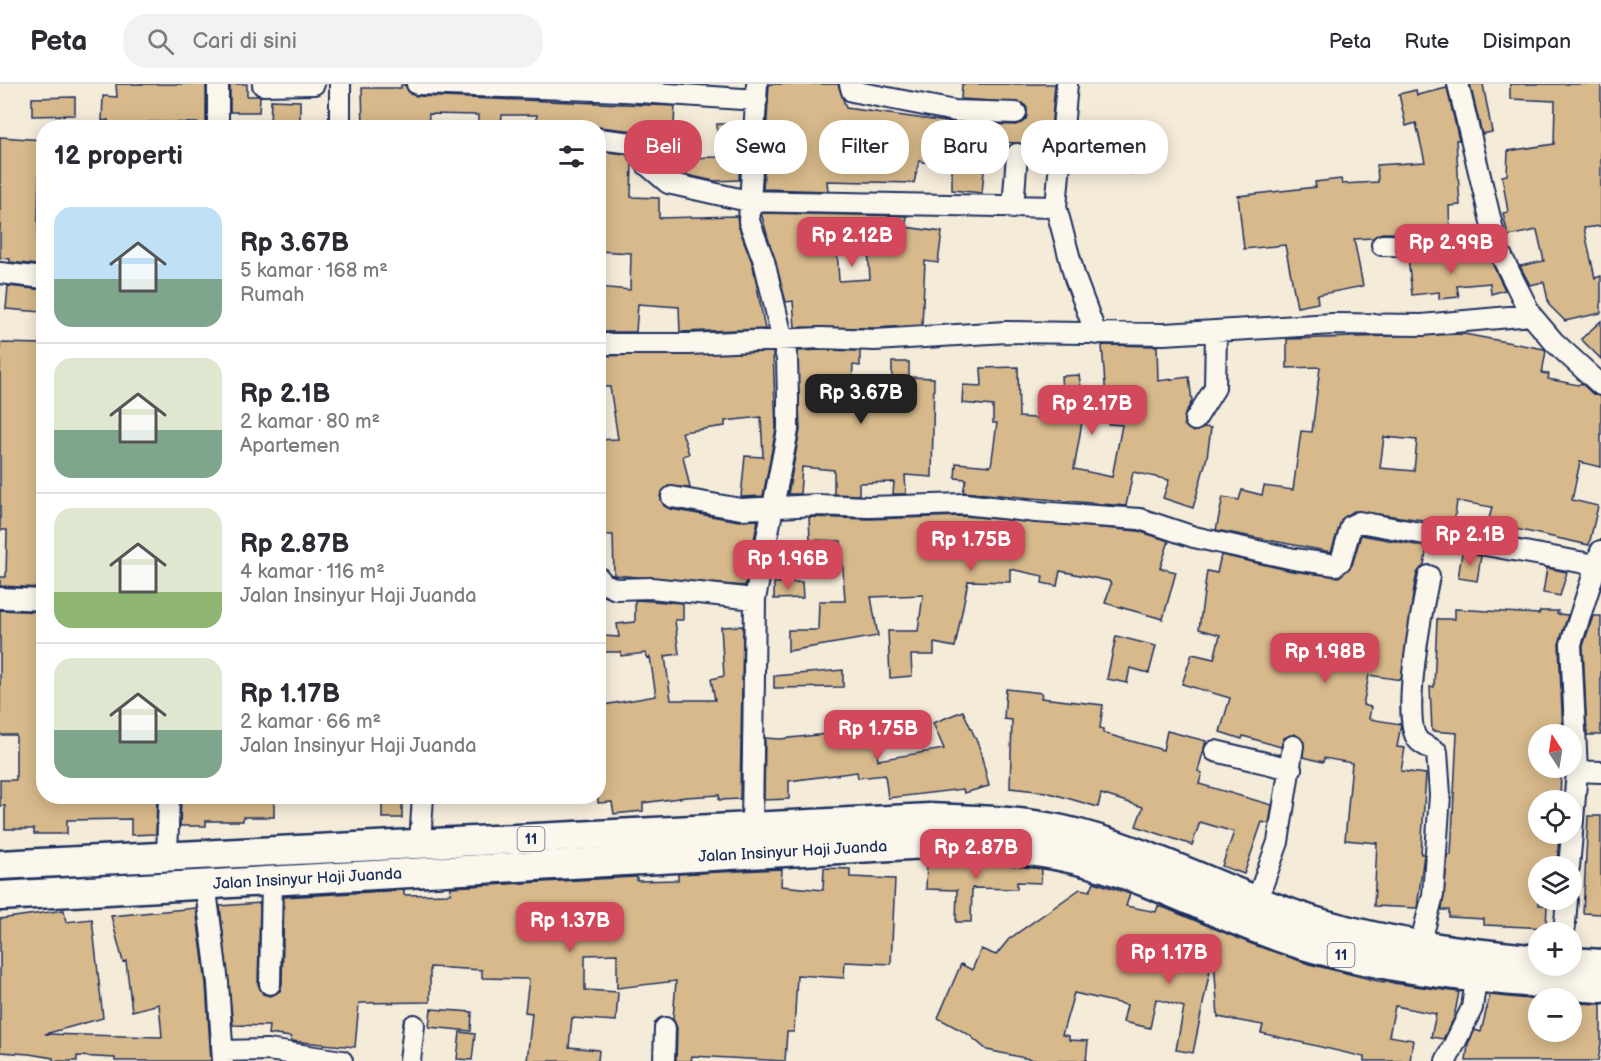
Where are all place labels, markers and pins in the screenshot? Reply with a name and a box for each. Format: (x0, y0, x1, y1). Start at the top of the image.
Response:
pin: Rp 2.12B (790, 217, 914, 268)
pin: Rp 2.99B (1389, 224, 1513, 275)
pin: Rp 3.67B (799, 374, 923, 425)
pin: Rp 2.17B (1030, 385, 1154, 436)
pin: Rp 2.1B (1415, 516, 1525, 567)
pin: Rp 1.75B (909, 521, 1033, 572)
pin: Rp 1.96B (726, 540, 850, 591)
pin: Rp 1.98B (1263, 633, 1387, 684)
pin: Rp 1.75B (816, 710, 940, 761)
pin: Rp 2.87B (914, 829, 1038, 880)
pin: Rp 1.37B (508, 902, 632, 953)
pin: Rp 1.17B (1107, 934, 1231, 985)

